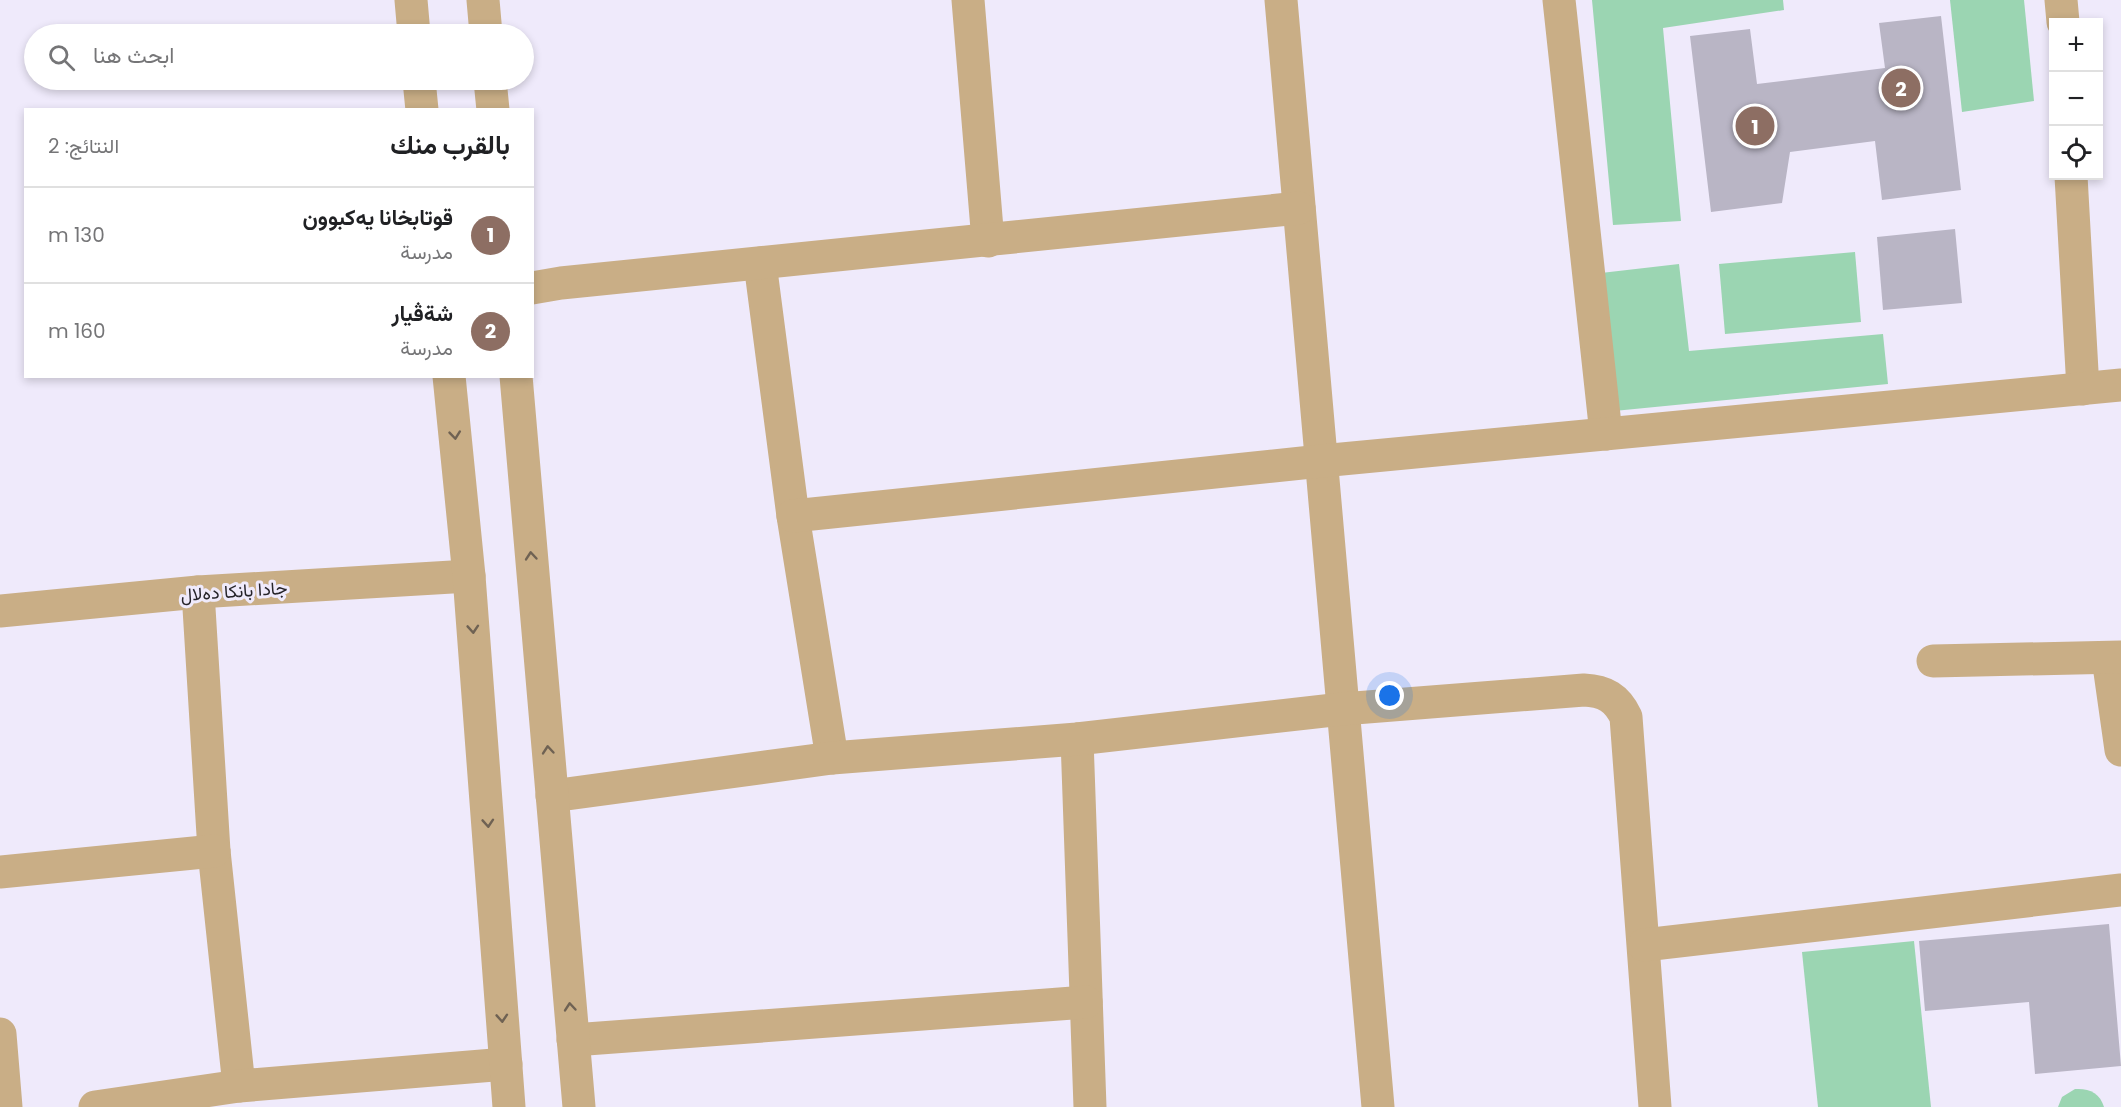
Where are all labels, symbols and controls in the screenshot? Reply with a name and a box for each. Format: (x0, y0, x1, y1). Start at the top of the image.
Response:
map controls (2049, 18, 2103, 180)
button: + (2049, 18, 2103, 72)
search box (24, 24, 534, 90)
text: ابحث هنا (93, 40, 174, 71)
icon: search (45, 41, 78, 74)
pin: 2 (1882, 66, 1920, 110)
button: − (2049, 72, 2103, 126)
pin: 1 (1736, 104, 1774, 148)
button: locate (2049, 126, 2103, 180)
text: بالقرب منك (390, 127, 510, 163)
text: النتائج: 2 (48, 132, 119, 160)
text: قوتابخانا یەکبوون (302, 202, 453, 233)
text: 130 m (48, 221, 105, 249)
text: 1 (487, 221, 494, 249)
text: مدرسة (400, 238, 453, 266)
text: شةڤيار (391, 298, 453, 329)
text: 160 m (48, 317, 106, 345)
text: 2 (485, 317, 496, 345)
text: مدرسة (400, 334, 453, 362)
one-way arrow (448, 430, 461, 439)
one-way arrow (525, 551, 538, 560)
street label: جادا بانكا ده‌لال (180, 575, 288, 607)
one-way arrow (466, 624, 479, 633)
your location (1375, 681, 1404, 710)
one-way arrow (542, 745, 555, 754)
one-way arrow (481, 819, 494, 828)
one-way arrow (564, 1002, 577, 1011)
one-way arrow (495, 1013, 508, 1022)

